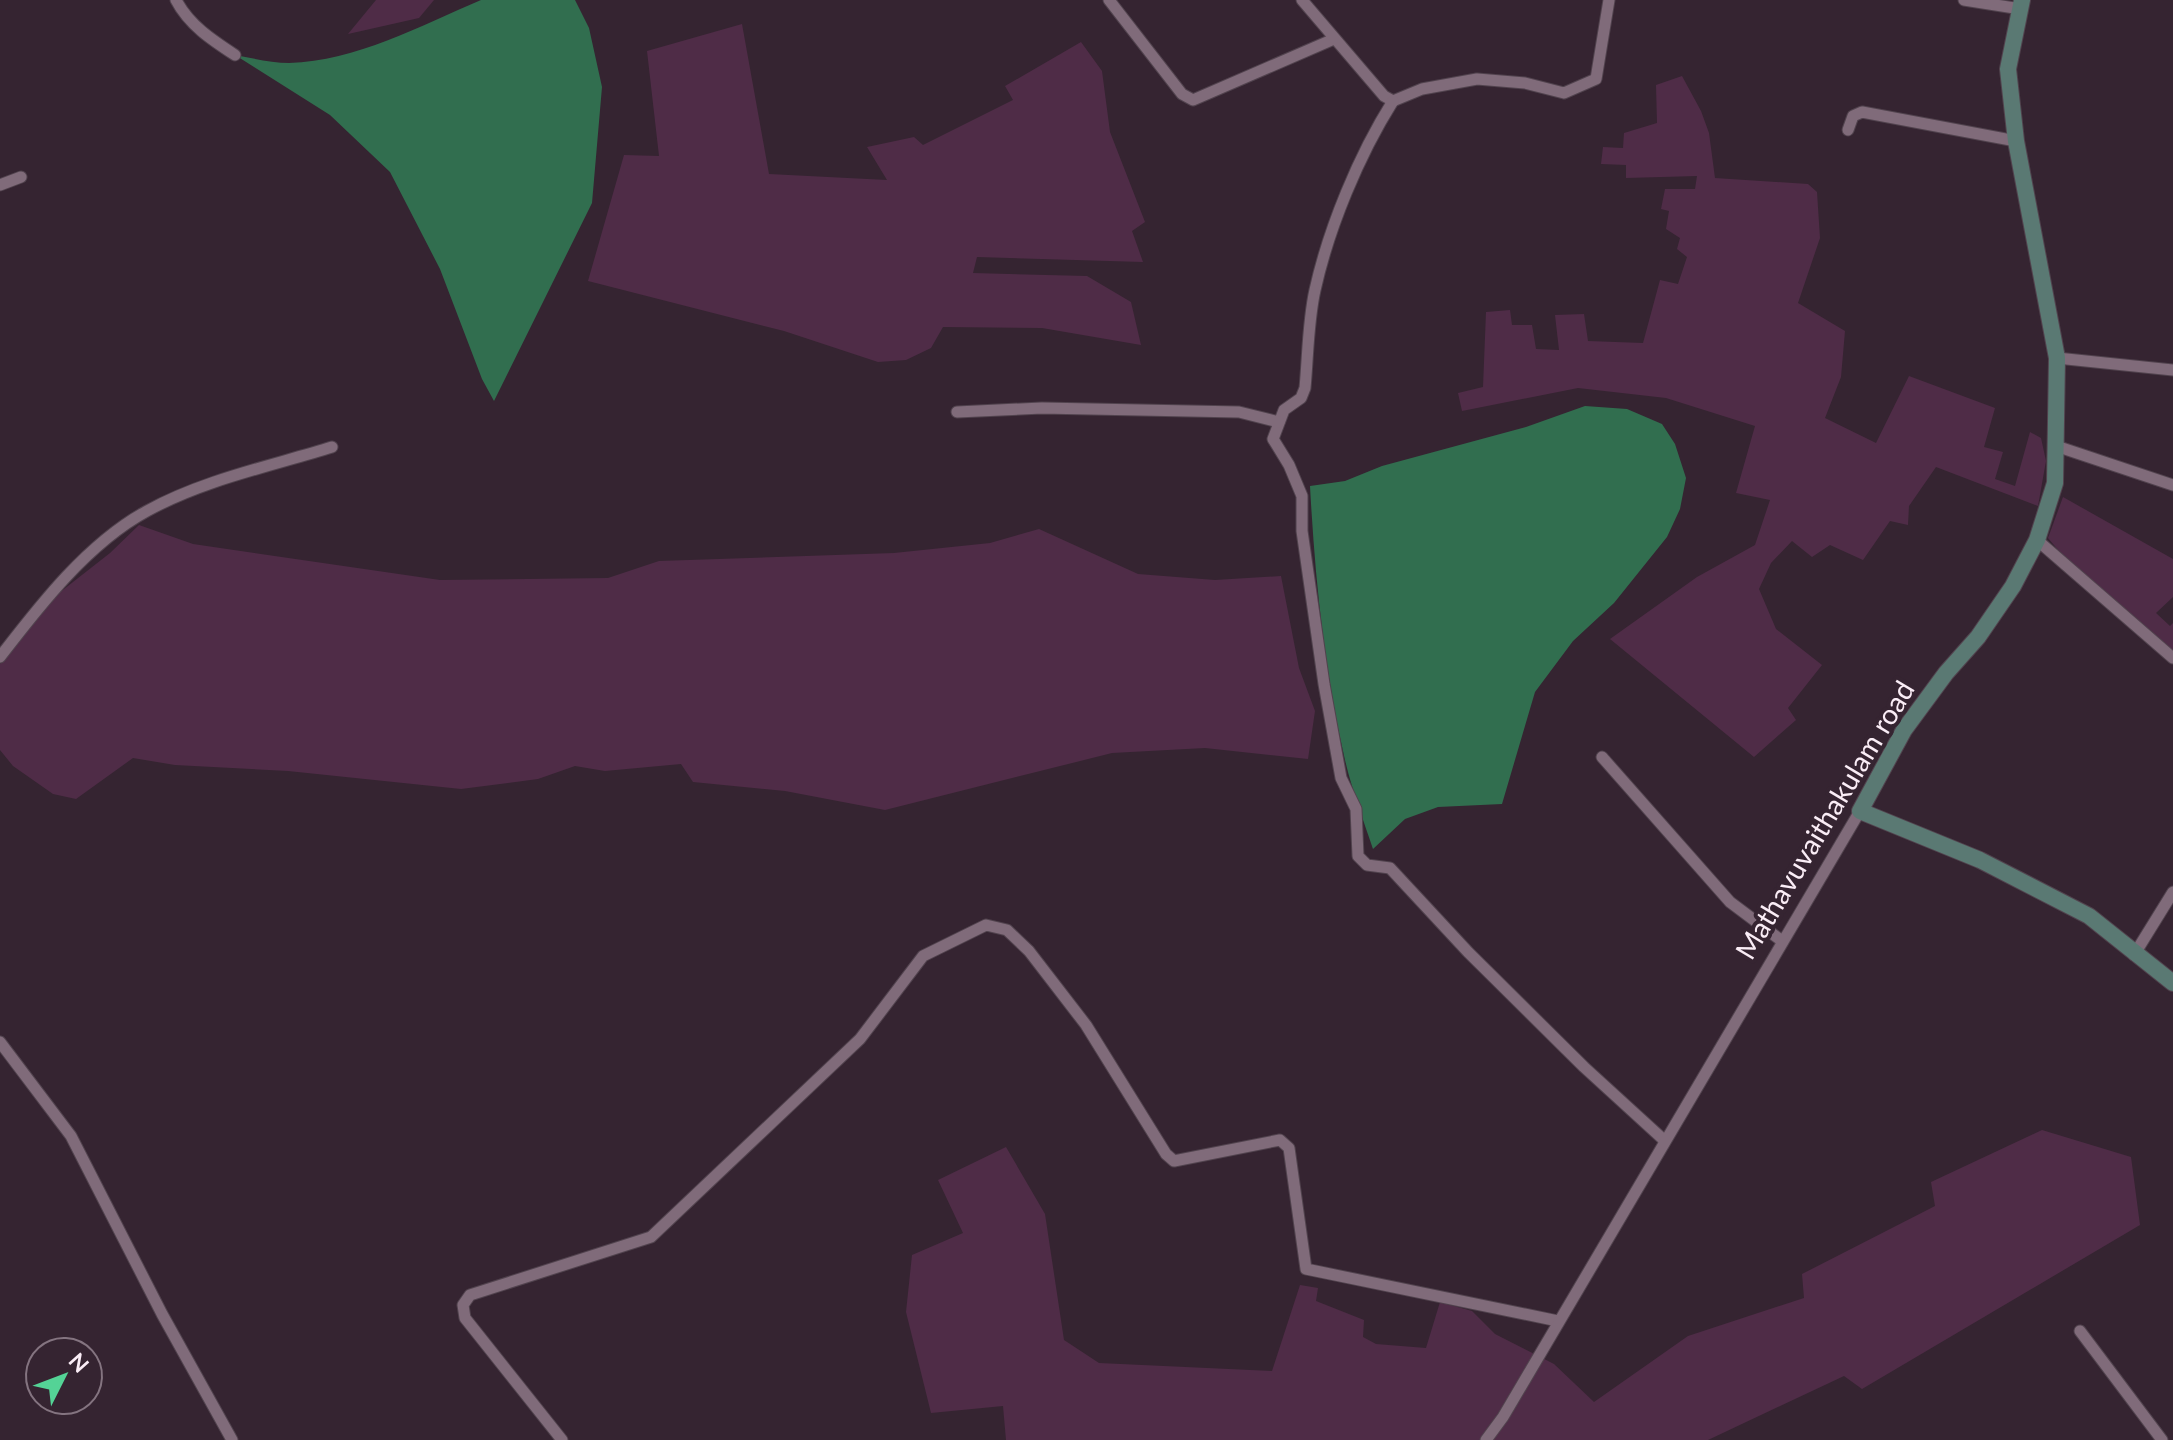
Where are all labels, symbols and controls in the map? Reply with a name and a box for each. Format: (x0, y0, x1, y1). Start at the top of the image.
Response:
street label: Mathavuvaithakulam road (1728, 674, 1921, 965)
north arrow (24, 1336, 104, 1416)
text: N (64, 1347, 95, 1378)

